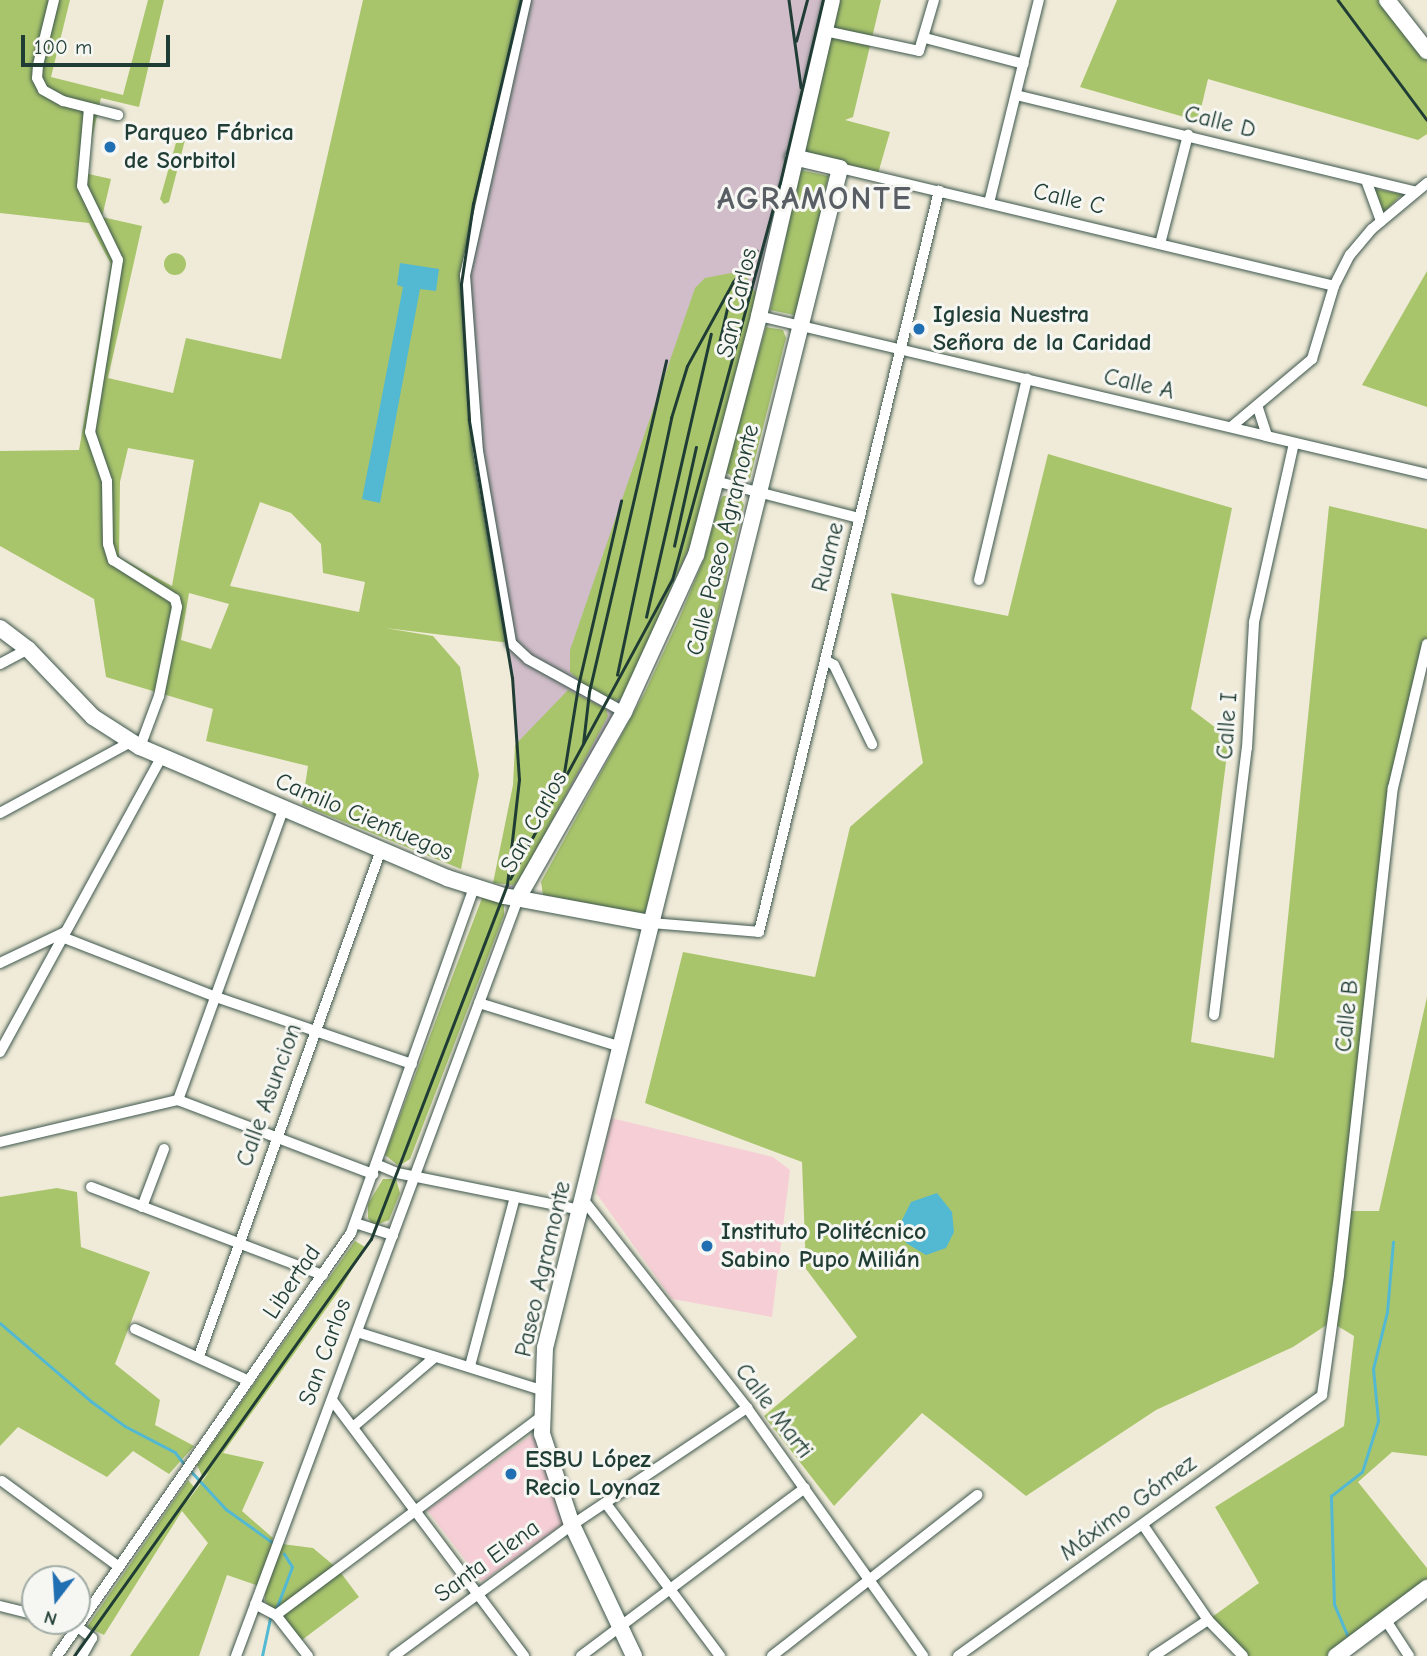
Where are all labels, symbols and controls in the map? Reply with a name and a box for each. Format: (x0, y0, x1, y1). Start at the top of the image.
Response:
scale bar (24, 21, 173, 65)
text: 100 m (34, 35, 92, 59)
street label: Calle D (1181, 99, 1259, 145)
place label: Parqueo Fábrica de Sorbitol (124, 119, 294, 175)
marker: Parqueo Fábrica de Sorbitol (102, 139, 118, 155)
street label: Calle C (1030, 177, 1108, 221)
district label: AGRAMONTE (718, 180, 912, 218)
street label: San Carlos (710, 246, 764, 360)
place label: Iglesia Nuestra Señora de la Caridad (933, 301, 1152, 357)
marker: Iglesia Nuestra Señora de la Caridad (911, 321, 927, 337)
street label: Calle A (1101, 362, 1177, 406)
street label: Calle Paseo Agramonte (680, 421, 766, 659)
street label: Ruame (805, 519, 851, 595)
street label: Calle I (1210, 692, 1244, 760)
street label: San Carlos (494, 766, 574, 878)
street label: Camilo Cienfuegos (271, 767, 457, 867)
street label: Calle B (1329, 978, 1365, 1054)
street label: Calle Asuncion (230, 1020, 308, 1170)
street label: Paseo Agramonte (509, 1178, 577, 1360)
place label: Instituto Politécnico Sabino Pupo Milián (721, 1218, 926, 1274)
marker: Instituto Politécnico Sabino Pupo Milián (699, 1238, 715, 1254)
street label: Libertad (257, 1239, 327, 1325)
street label: San Carlos (292, 1295, 358, 1409)
street label: Calle Marti (729, 1358, 819, 1464)
place label: ESBU López Recio Loynaz (525, 1446, 660, 1502)
street label: Máximo Gómez (1054, 1449, 1202, 1567)
marker: ESBU López Recio Loynaz (503, 1466, 519, 1482)
street label: Santa Elena (429, 1513, 545, 1609)
north arrow (21, 1565, 91, 1635)
text: N (41, 1606, 60, 1631)

